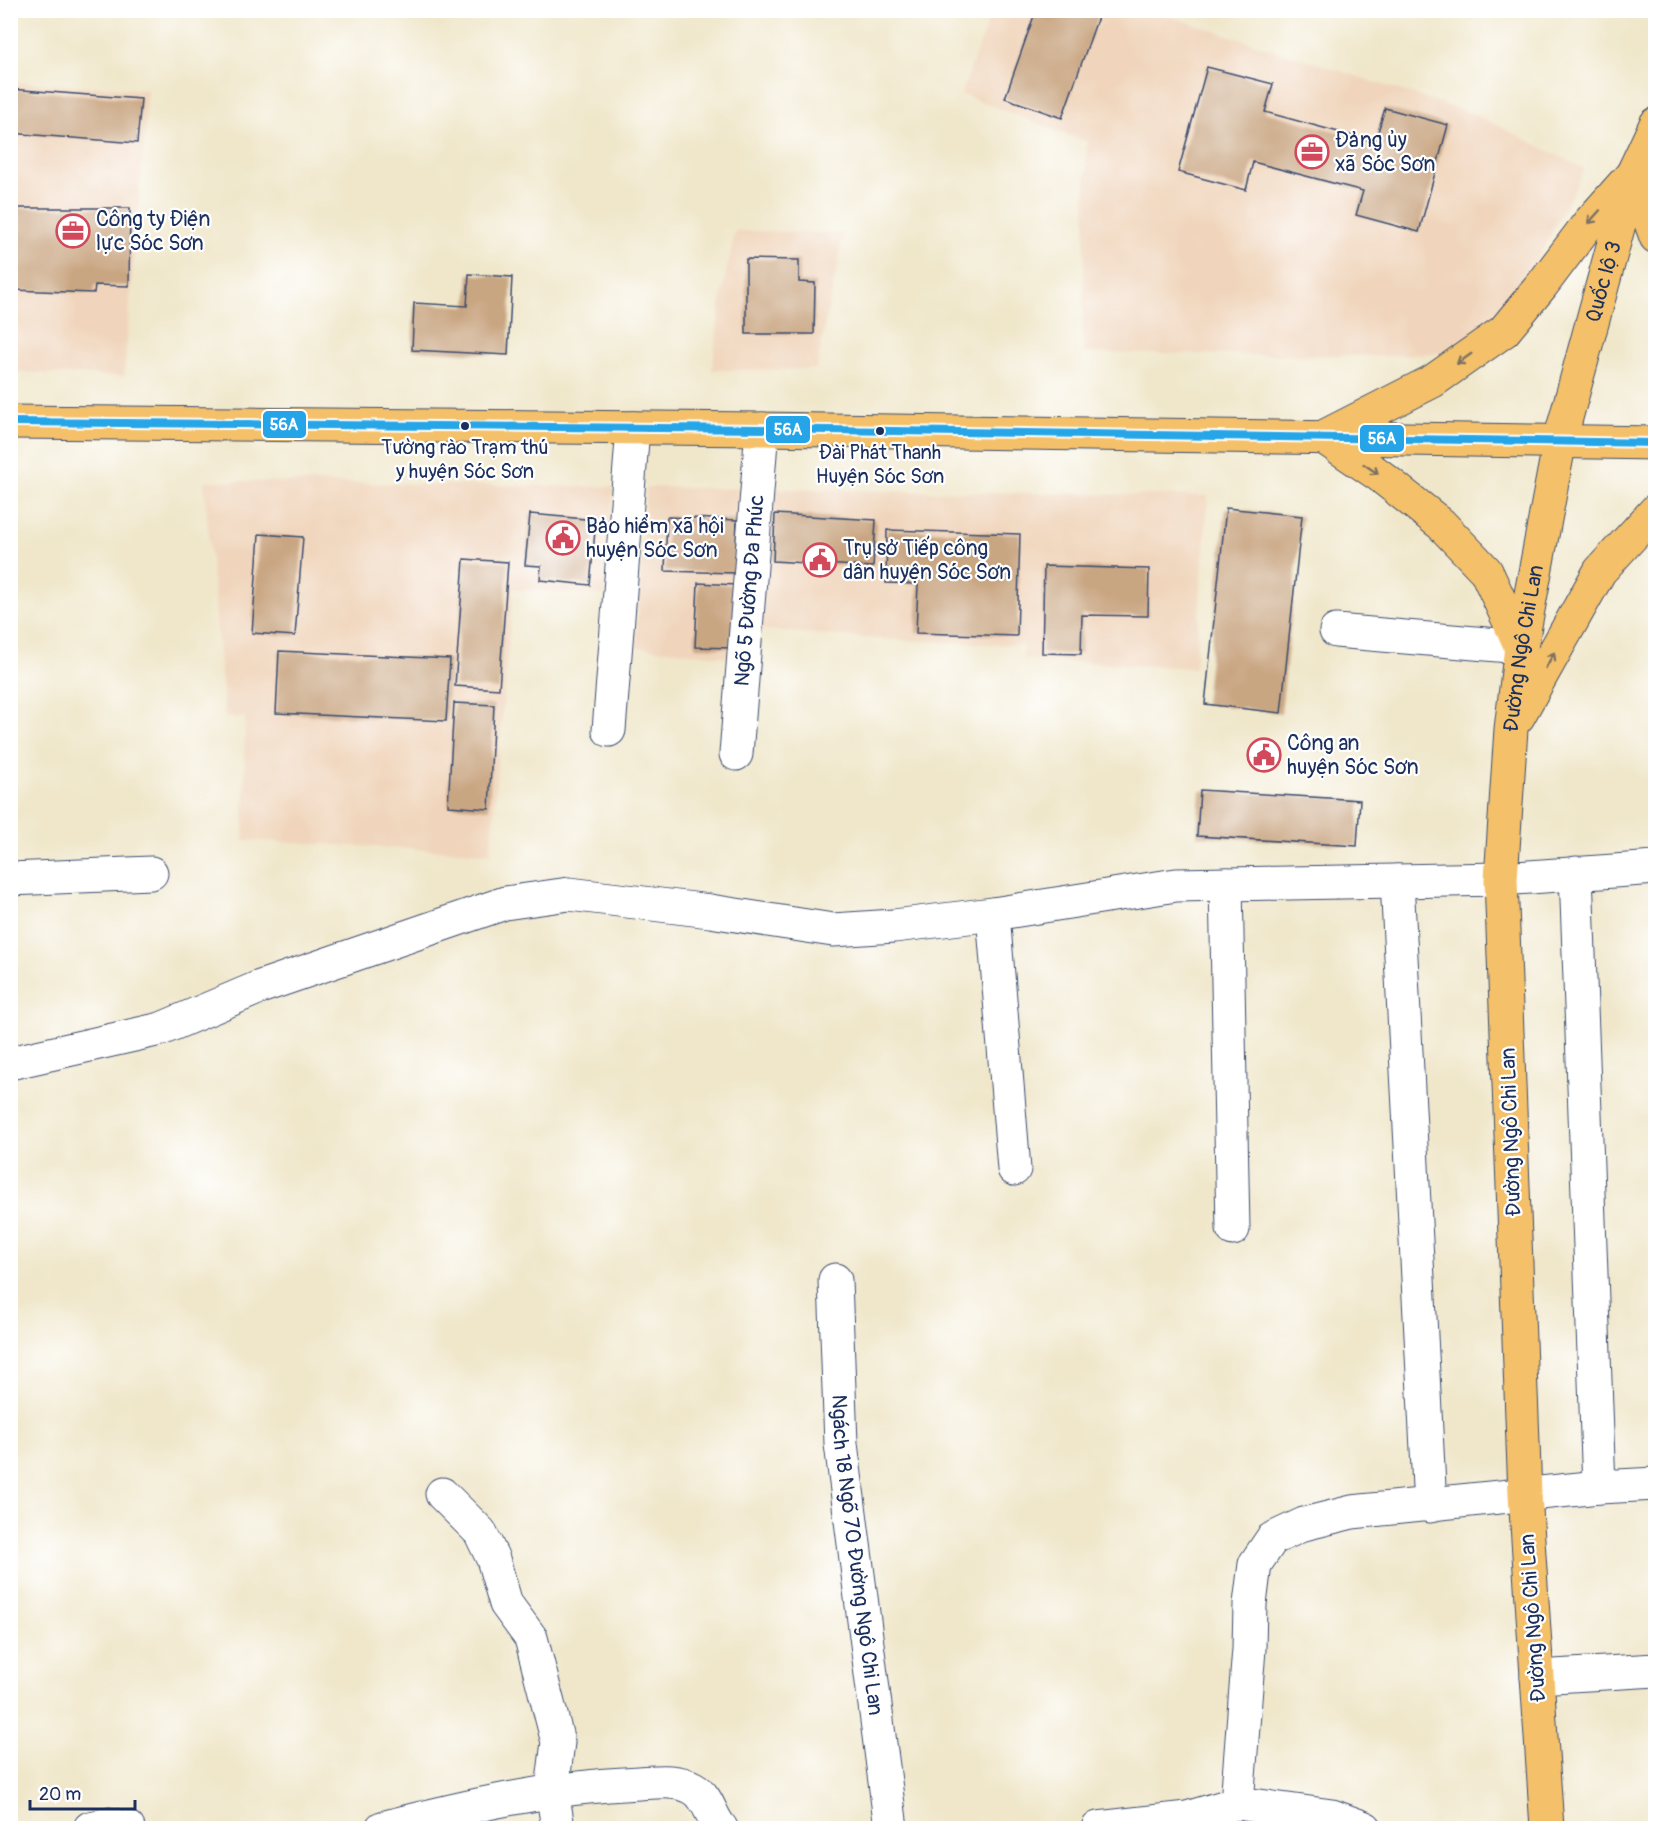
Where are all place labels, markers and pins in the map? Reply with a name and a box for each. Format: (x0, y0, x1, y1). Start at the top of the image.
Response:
place label: Đảng ủy xã Sóc Sơn (1335, 127, 1435, 178)
office icon: Đảng ủy xã Sóc Sơn (1294, 134, 1330, 170)
place label: Công ty Điện lực Sóc Sơn (96, 206, 210, 257)
office icon: Công ty Điện lực Sóc Sơn (55, 213, 91, 249)
marker: Tường rào Trạm thú y huyện Sóc Sơn (459, 420, 471, 432)
marker: Đài Phát Thanh Huyện Sóc Sơn (874, 425, 886, 437)
place label: Tường rào Trạm thú y huyện Sóc Sơn (381, 435, 549, 484)
place label: Đài Phát Thanh Huyện Sóc Sơn (816, 440, 944, 489)
place label: Bảo hiểm xã hội huyện Sóc Sơn (586, 513, 724, 564)
public building icon: Bảo hiểm xã hội huyện Sóc Sơn (545, 520, 581, 556)
place label: Trụ sở Tiếp công dân huyện Sóc Sơn (843, 535, 1011, 586)
public building icon: Trụ sở Tiếp công dân huyện Sóc Sơn (802, 542, 838, 578)
place label: Công an huyện Sóc Sơn (1287, 730, 1419, 781)
public building icon: Công an huyện Sóc Sơn (1246, 737, 1282, 773)

